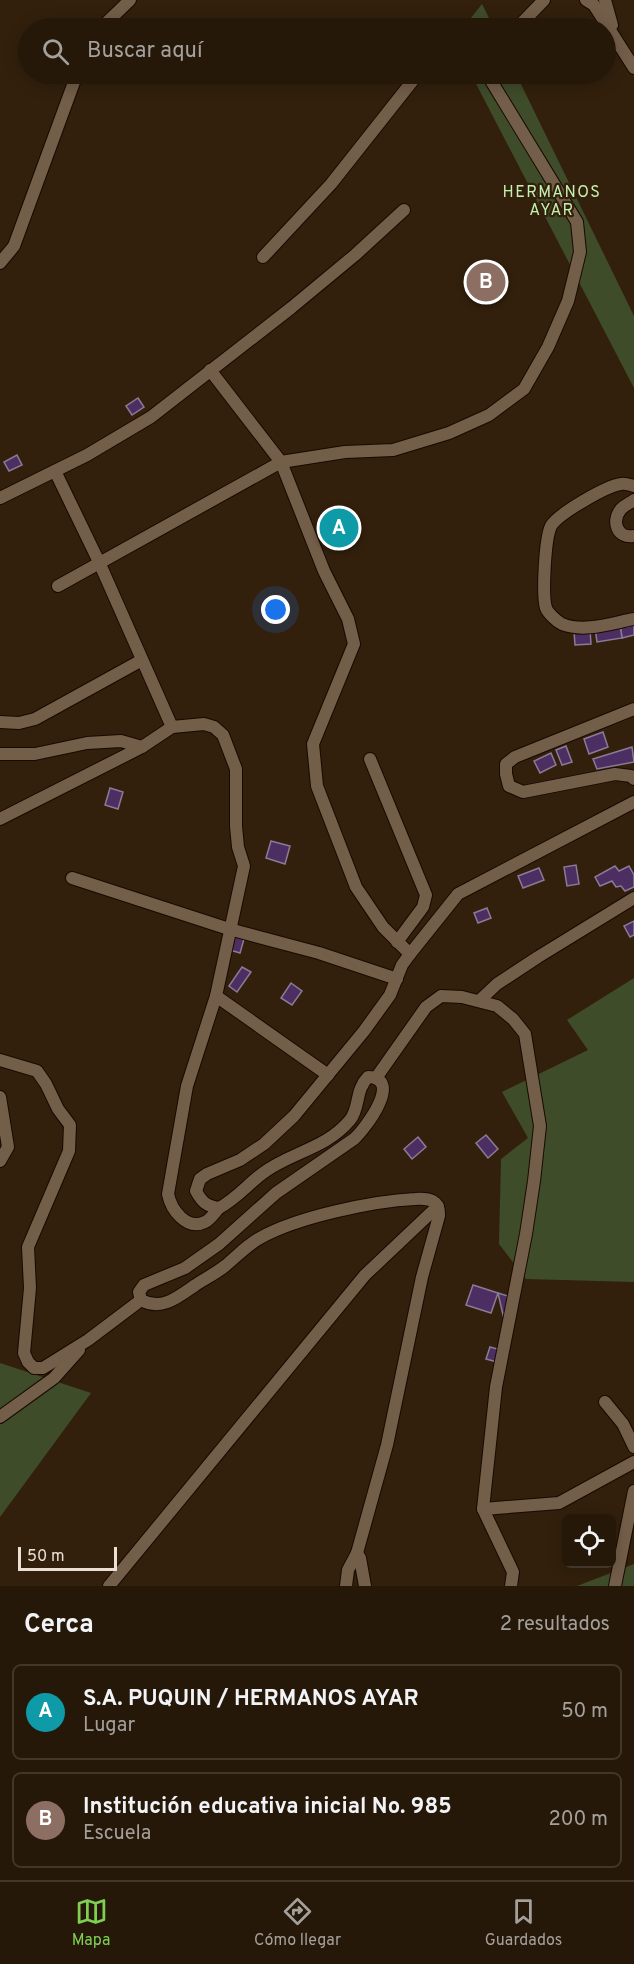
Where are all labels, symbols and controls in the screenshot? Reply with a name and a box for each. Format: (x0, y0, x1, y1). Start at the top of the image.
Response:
search box (18, 18, 616, 84)
icon: search (39, 35, 72, 68)
text: Buscar aquí (87, 38, 203, 65)
district label: HERMANOS AYAR (503, 183, 601, 221)
pin: B (466, 260, 506, 304)
pin: A (320, 506, 358, 550)
your location (261, 595, 290, 624)
map controls (562, 1514, 616, 1568)
button: locate (562, 1514, 616, 1568)
scale bar (18, 1544, 117, 1572)
text: 50 m (27, 1547, 65, 1567)
text: Cerca (24, 1609, 94, 1642)
text: 2 resultados (500, 1612, 610, 1638)
text: S.A. PUQUIN / HERMANOS AYAR (83, 1686, 419, 1713)
text: A (38, 1699, 53, 1725)
text: 50 m (561, 1699, 608, 1725)
text: Lugar (83, 1713, 135, 1739)
text: Institución educativa inicial No. 985 (83, 1794, 452, 1821)
text: B (39, 1807, 52, 1833)
text: 200 m (549, 1807, 608, 1833)
text: Escuela (83, 1821, 151, 1847)
tab: Mapa (72, 1895, 110, 1951)
tab: Cómo llegar (254, 1895, 341, 1951)
tab: Guardados (485, 1895, 562, 1951)

